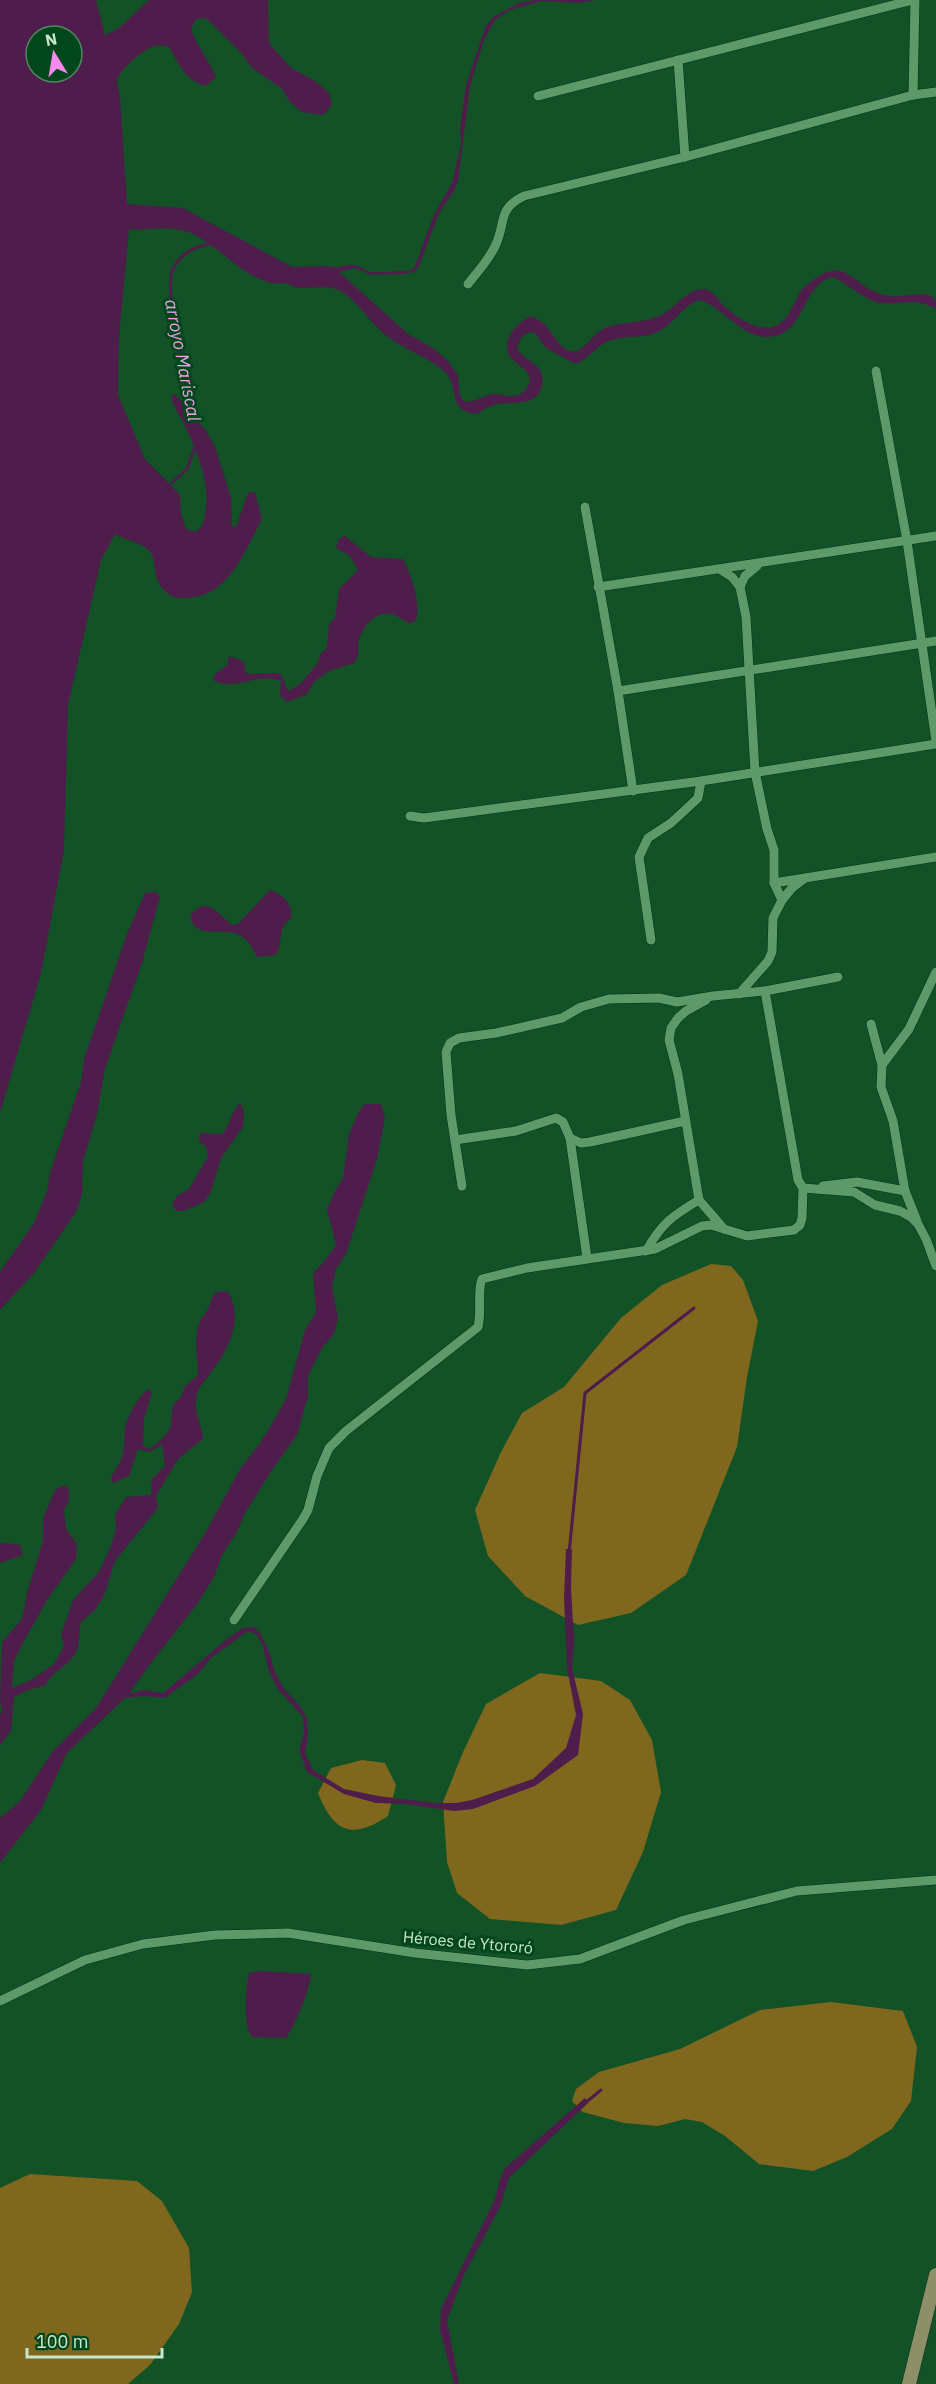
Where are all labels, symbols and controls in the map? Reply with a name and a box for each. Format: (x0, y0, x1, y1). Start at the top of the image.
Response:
north arrow (24, 24, 84, 84)
text: N (44, 28, 59, 50)
water label: arroyo Mariscal (160, 297, 206, 423)
street label: Héroes de Ytororó (402, 1926, 534, 1958)
scale bar (27, 2321, 162, 2359)
text: 100 m (36, 2330, 88, 2353)

